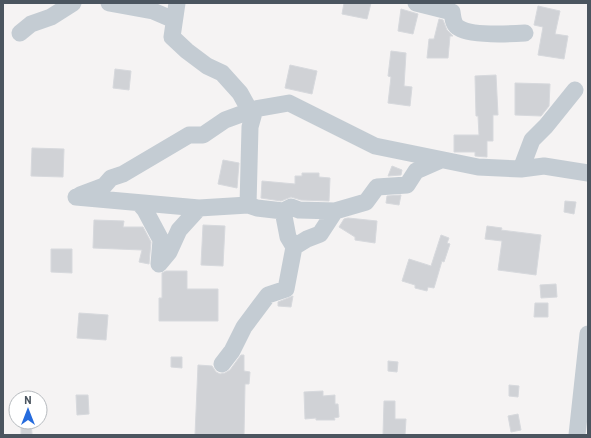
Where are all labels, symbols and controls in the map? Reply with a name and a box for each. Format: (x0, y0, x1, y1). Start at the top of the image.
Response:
north arrow (8, 390, 48, 430)
text: N (24, 393, 32, 406)

